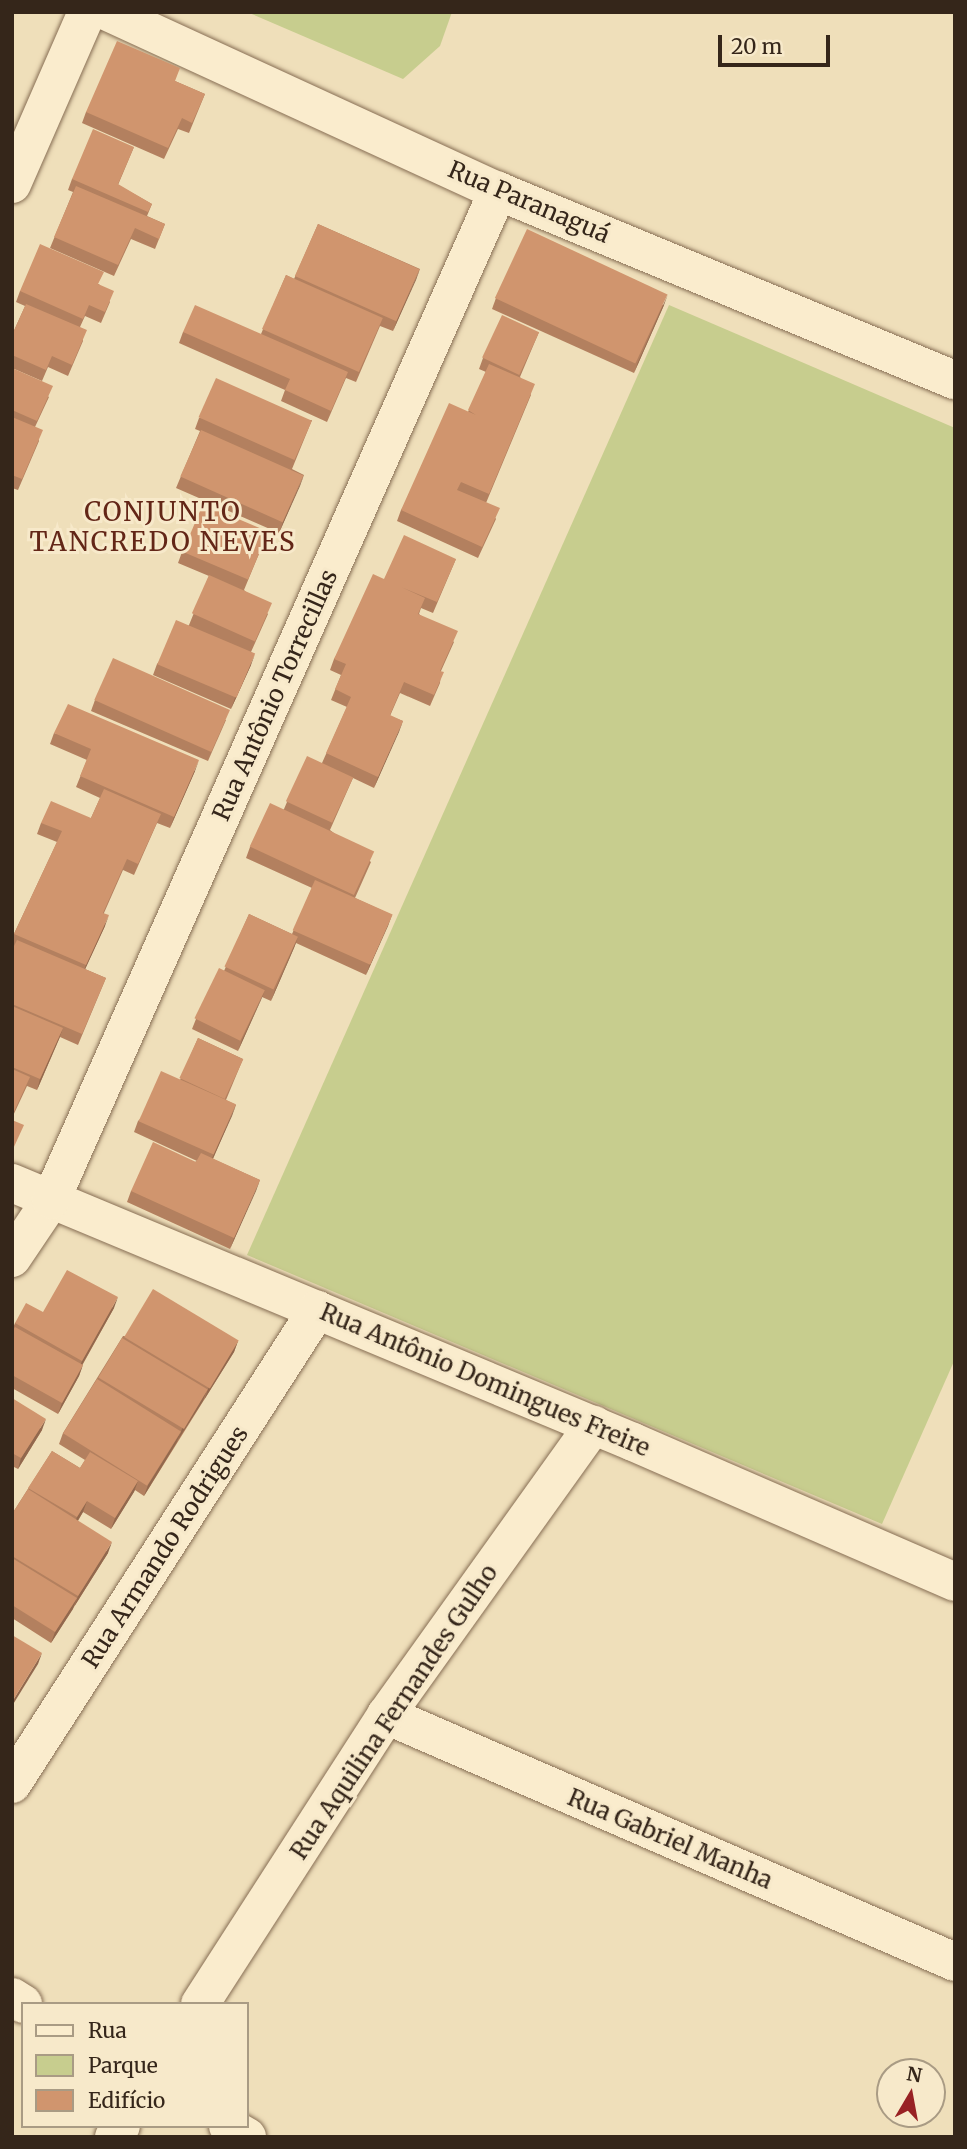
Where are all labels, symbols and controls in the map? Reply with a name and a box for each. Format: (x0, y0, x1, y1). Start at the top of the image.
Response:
scale bar (722, 21, 834, 65)
text: 20 m (731, 33, 782, 60)
street label: Rua Paranaguá (444, 155, 614, 249)
district label: CONJUNTO TANCREDO NEVES (31, 496, 295, 558)
street label: Rua Antônio Torrecillas (207, 565, 343, 825)
street label: Rua Antônio Domingues Freire (316, 1297, 654, 1463)
street label: Rua Armando Rodrigues (76, 1421, 254, 1673)
street label: Rua Aquilina Fernandes Gulho (284, 1559, 504, 1865)
street label: Rua Gabriel Manha (563, 1783, 777, 1895)
legend (21, 2002, 248, 2128)
text: Rua (88, 2017, 127, 2044)
text: Parque (88, 2052, 158, 2079)
north arrow (876, 2058, 946, 2128)
text: N (905, 2061, 924, 2087)
text: Edifício (88, 2087, 165, 2114)

